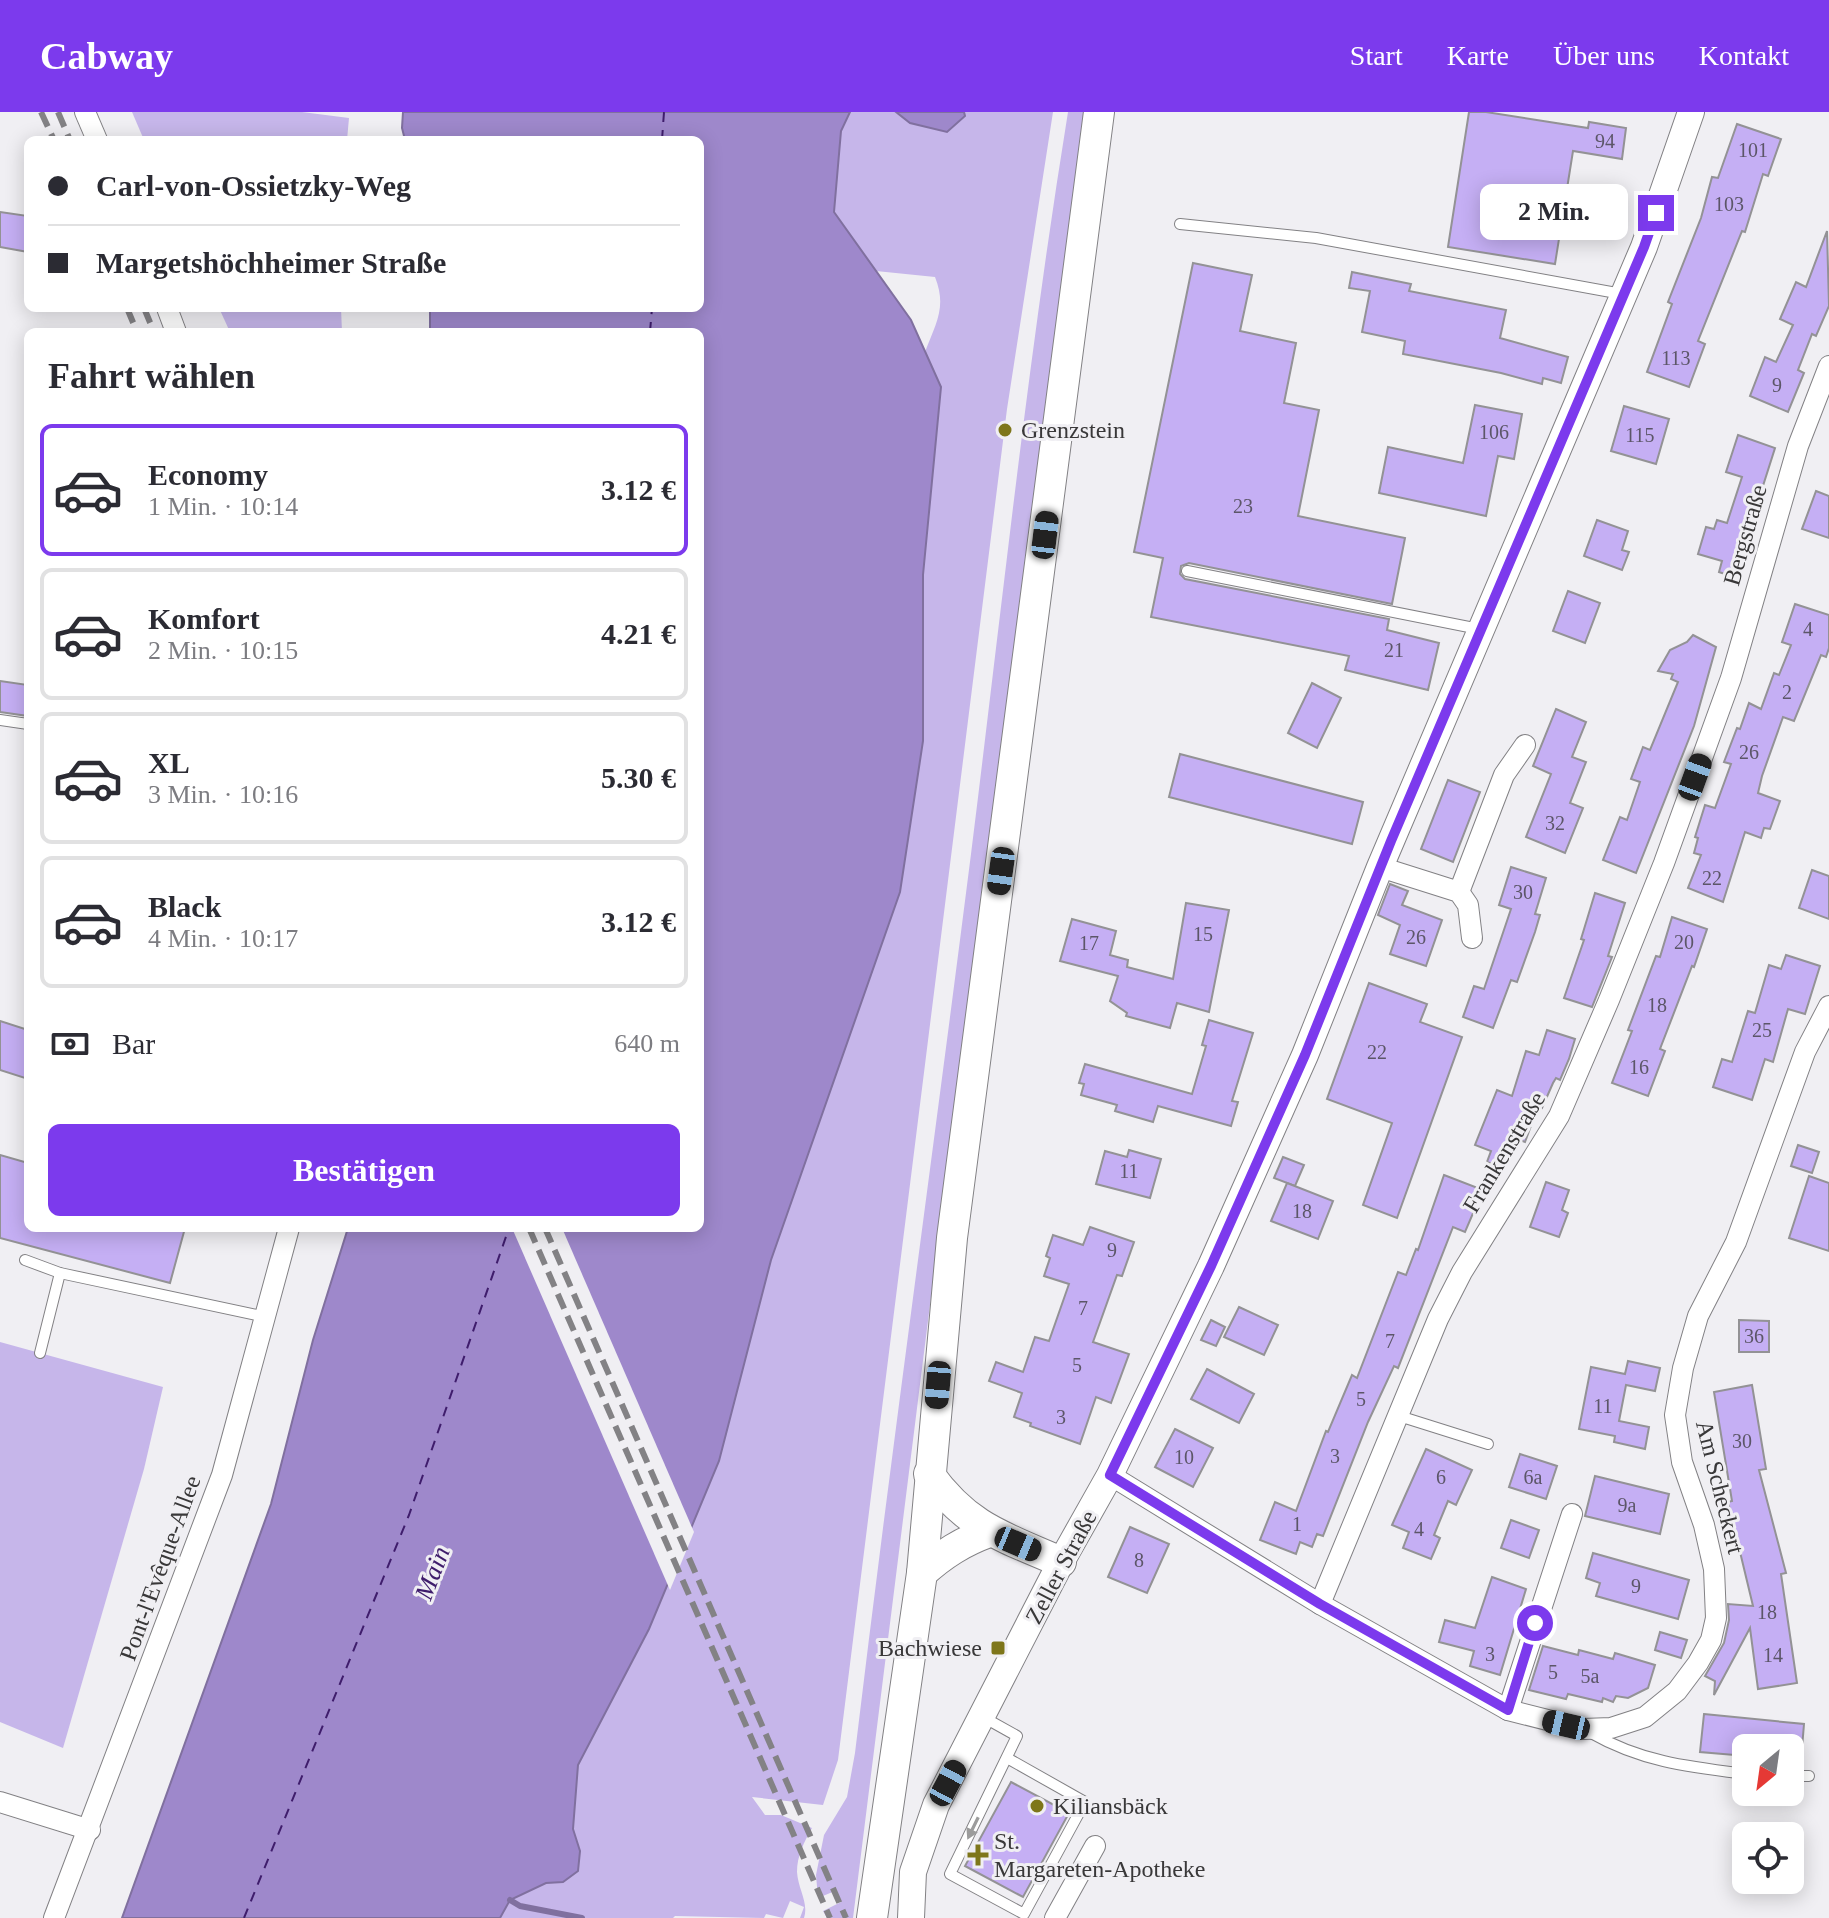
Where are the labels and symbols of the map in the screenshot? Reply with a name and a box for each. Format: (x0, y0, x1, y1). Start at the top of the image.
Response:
house number: 94 (1595, 130, 1615, 152)
house number: 101 (1738, 139, 1768, 161)
callout: 2 Min. (1480, 185, 1628, 241)
house number: 103 (1714, 193, 1744, 215)
route end (1638, 195, 1674, 231)
house number: 113 (1661, 347, 1691, 369)
house number: 9 (1772, 374, 1782, 396)
place label: Grenzstein (1021, 417, 1125, 443)
marker: Grenzstein (996, 421, 1014, 439)
house number: 106 (1479, 421, 1509, 443)
house number: 115 (1625, 424, 1655, 446)
street label: Bergstraße (1718, 482, 1772, 588)
house number: 23 (1233, 495, 1253, 517)
car (1030, 510, 1060, 560)
house number: 4 (1803, 618, 1813, 640)
house number: 21 (1384, 639, 1404, 661)
house number: 2 (1782, 681, 1792, 703)
house number: 26 (1739, 741, 1759, 763)
car (1676, 750, 1714, 804)
house number: 32 (1545, 812, 1565, 834)
car (986, 846, 1016, 896)
house number: 22 (1702, 867, 1722, 889)
house number: 30 (1513, 881, 1533, 903)
house number: 15 (1193, 923, 1213, 945)
house number: 26 (1406, 926, 1426, 948)
house number: 20 (1674, 931, 1694, 953)
house number: 17 (1079, 932, 1099, 954)
house number: 18 (1647, 994, 1667, 1016)
house number: 25 (1752, 1019, 1772, 1041)
house number: 22 (1367, 1041, 1387, 1063)
house number: 16 (1629, 1056, 1649, 1078)
street label: Frankenstraße (1458, 1087, 1550, 1217)
house number: 11 (1119, 1160, 1139, 1182)
house number: 18 (1292, 1200, 1312, 1222)
house number: 9 (1107, 1239, 1117, 1261)
house number: 7 (1078, 1297, 1088, 1319)
house number: 36 (1744, 1325, 1764, 1347)
house number: 7 (1385, 1330, 1395, 1352)
house number: 5 (1072, 1354, 1082, 1376)
car (924, 1360, 952, 1410)
house number: 5 (1356, 1388, 1366, 1410)
house number: 11 (1593, 1395, 1613, 1417)
house number: 3 (1056, 1406, 1066, 1428)
street label: Am Scheckert (1691, 1418, 1749, 1557)
house number: 30 (1732, 1430, 1752, 1452)
house number: 3 (1330, 1445, 1340, 1467)
house number: 10 (1174, 1446, 1194, 1468)
house number: 6 (1436, 1466, 1446, 1488)
house number: 6a (1524, 1466, 1543, 1488)
street label: Pont-l'Evêque-Allee (114, 1472, 206, 1664)
house number: 9a (1618, 1494, 1637, 1516)
street label: Zeller Straße (1020, 1506, 1102, 1628)
house number: 1 (1292, 1513, 1302, 1535)
house number: 4 (1414, 1518, 1424, 1540)
car (991, 1524, 1045, 1564)
water label: Main (409, 1542, 456, 1605)
house number: 8 (1134, 1549, 1144, 1571)
house number: 9 (1631, 1575, 1641, 1597)
house number: 18 (1757, 1601, 1777, 1623)
route start (1517, 1605, 1553, 1641)
place label: Bachwiese (878, 1635, 982, 1661)
marker: Bachwiese (989, 1639, 1007, 1657)
house number: 3 (1485, 1643, 1495, 1665)
house number: 14 (1763, 1644, 1783, 1666)
house number: 5 (1548, 1661, 1558, 1683)
house number: 5a (1581, 1665, 1600, 1687)
car (1540, 1708, 1592, 1742)
north arrow (1732, 1734, 1804, 1806)
car (926, 1756, 970, 1810)
place label: Kiliansbäck (1053, 1793, 1168, 1819)
marker: Kiliansbäck (1028, 1797, 1046, 1815)
one-way arrow (966, 1817, 979, 1840)
place label: St. Margareten-Apotheke (994, 1828, 1205, 1882)
marker: St. Margareten-Apotheke (969, 1846, 987, 1864)

